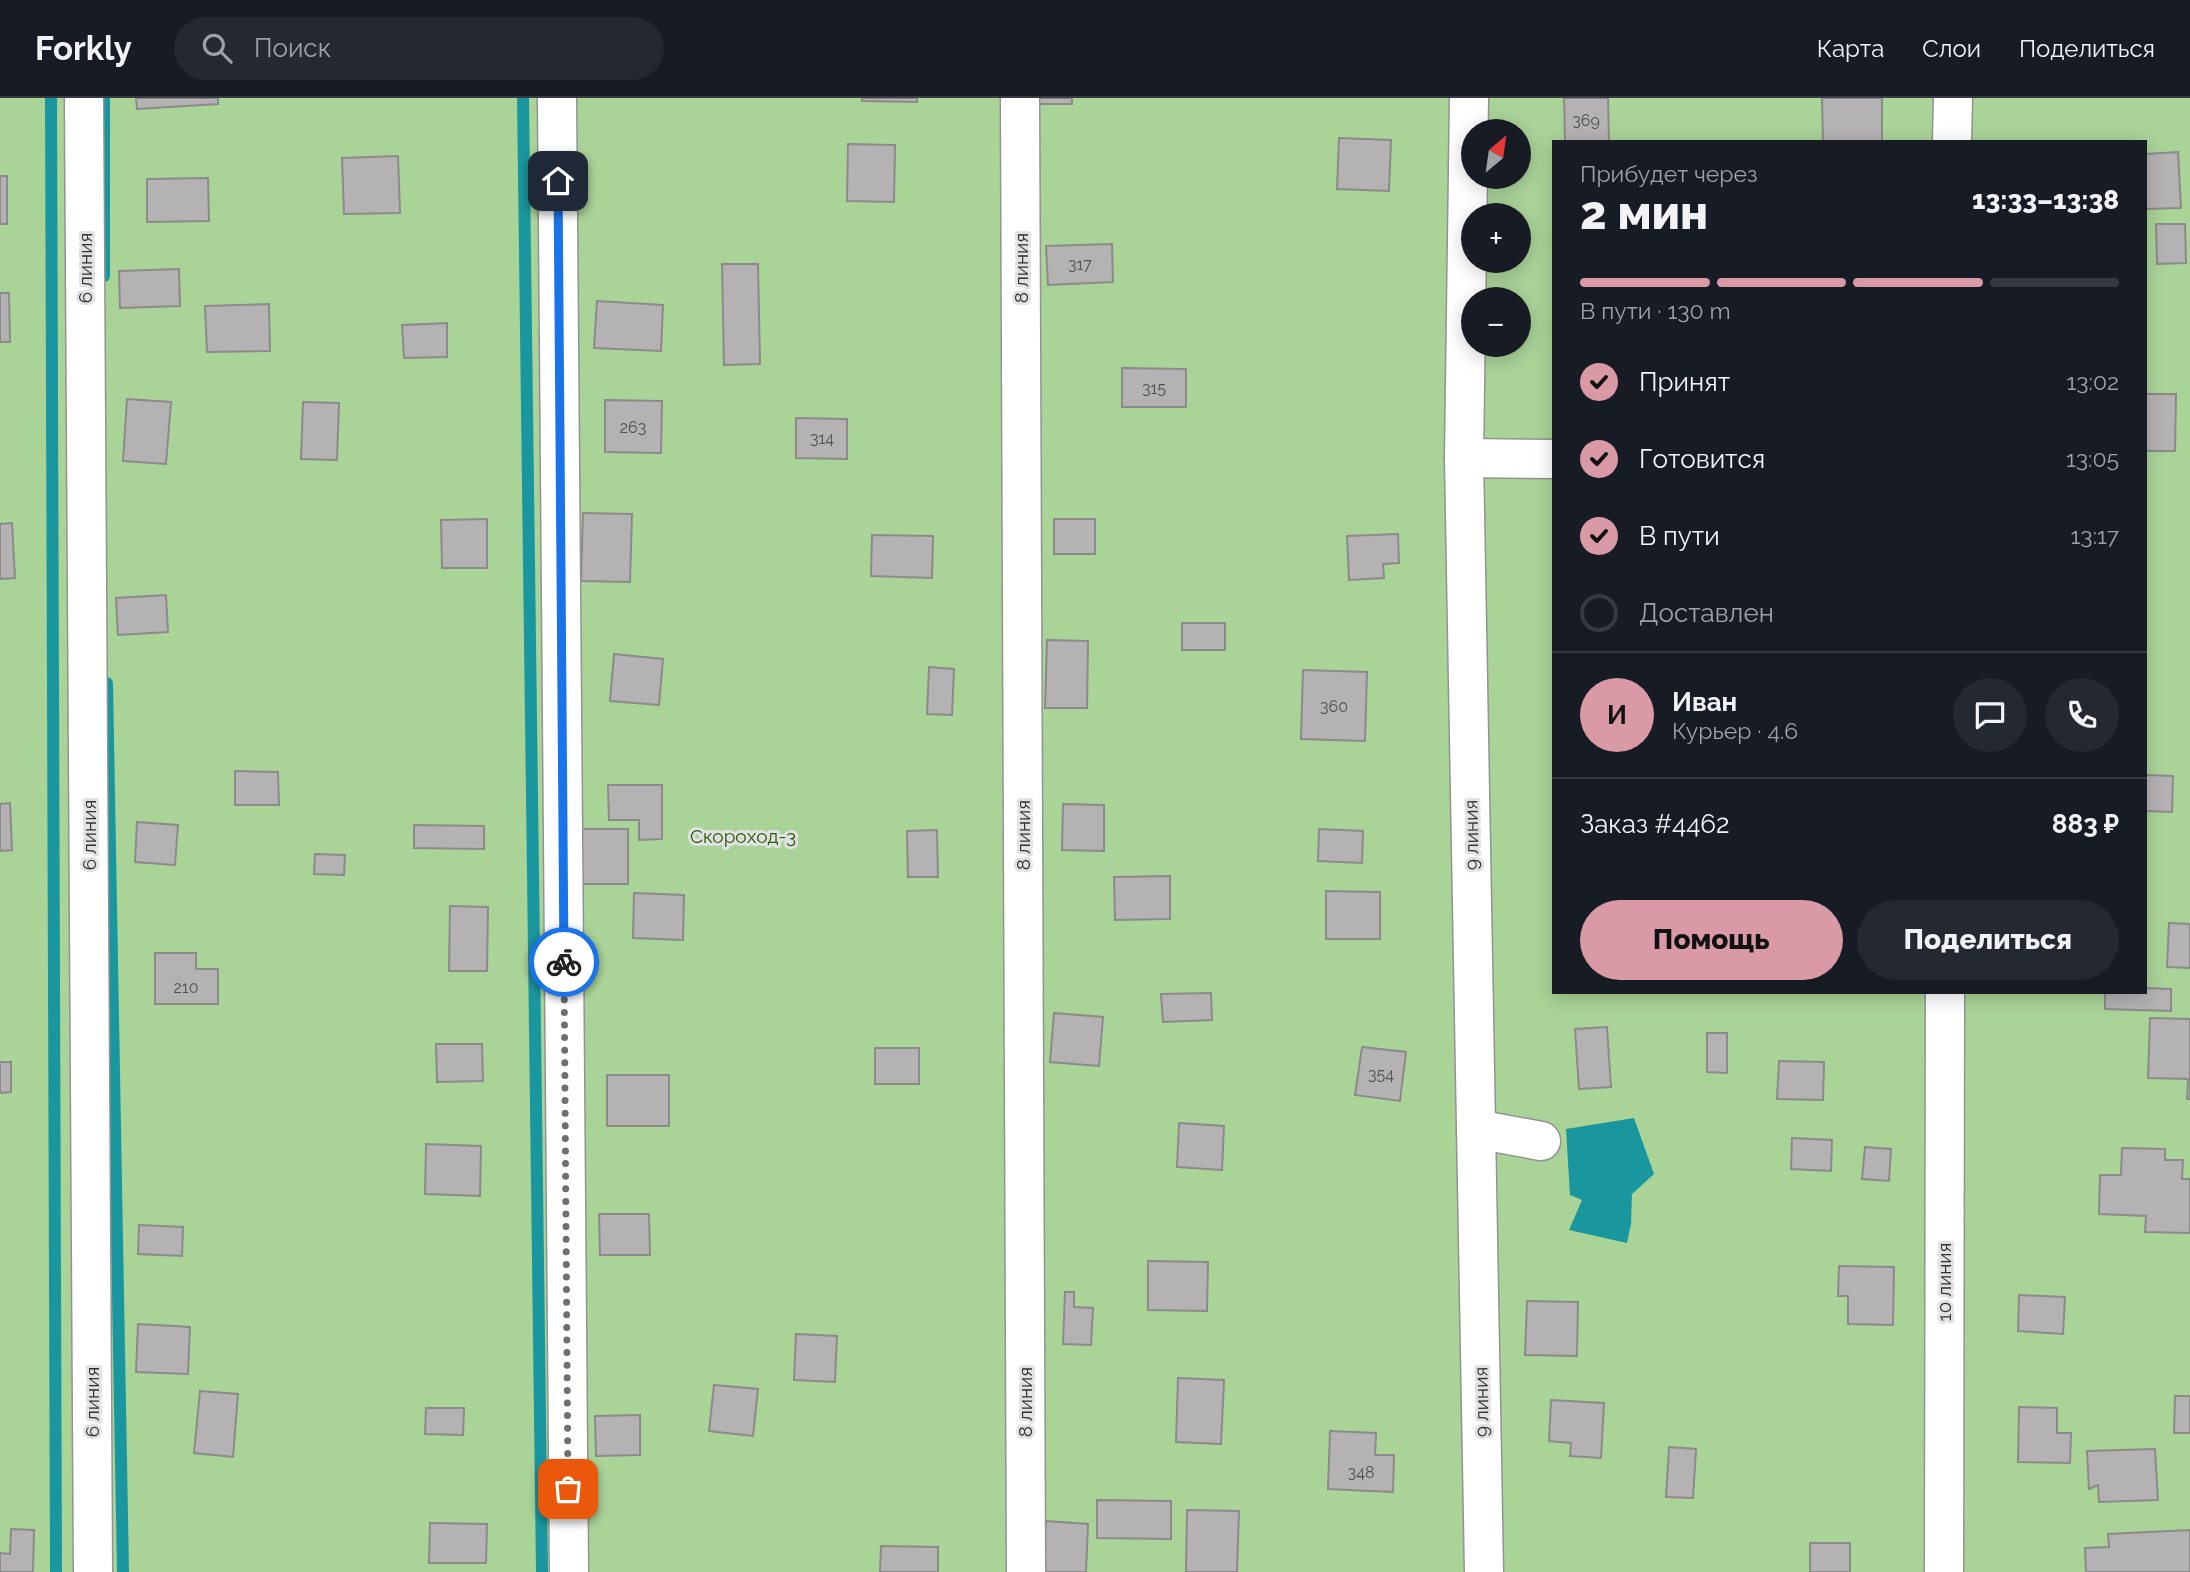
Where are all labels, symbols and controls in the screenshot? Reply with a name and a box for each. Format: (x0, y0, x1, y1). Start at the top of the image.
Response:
search box (174, 17, 664, 80)
text: Forkly (35, 29, 132, 68)
icon: search (198, 29, 236, 67)
text: Поиск (254, 33, 331, 63)
text: Карта (1817, 34, 1884, 63)
text: Слои (1922, 34, 1981, 63)
text: Поделиться (2019, 34, 2155, 63)
house number: 369 (1572, 111, 1600, 130)
north arrow (1461, 119, 1531, 189)
map controls (1461, 119, 1531, 357)
pin (528, 151, 588, 211)
text: Прибудет через (1580, 160, 1758, 187)
icon: home (539, 162, 577, 200)
text: 13:33–13:38 (1972, 185, 2119, 215)
text: 2 мин (1580, 186, 1708, 240)
button: + (1461, 203, 1531, 273)
street label: 6 линия (74, 233, 96, 303)
street label: 8 линия (1010, 233, 1032, 303)
house number: 317 (1068, 255, 1092, 274)
button: − (1461, 287, 1531, 357)
text: В пути · 130 m (1580, 297, 1731, 324)
icon: check (1580, 363, 1618, 401)
text: Принят (1639, 367, 1730, 397)
text: 13:02 (2066, 368, 2119, 395)
house number: 315 (1142, 379, 1166, 398)
house number: 263 (620, 418, 646, 437)
house number: 314 (810, 429, 834, 448)
icon: check (1580, 440, 1618, 478)
text: Готовится (1639, 444, 1765, 474)
text: 13:05 (2066, 445, 2119, 472)
icon: check (1580, 517, 1618, 555)
text: В пути (1639, 521, 1720, 551)
text: 13:17 (2071, 522, 2119, 549)
text: Доставлен (1639, 598, 1774, 628)
button: chat (1953, 678, 2027, 752)
button: phone (2045, 678, 2119, 752)
text: Иван (1672, 687, 1737, 717)
house number: 360 (1320, 697, 1348, 716)
text: И (1607, 700, 1627, 730)
text: Курьер · 4.6 (1672, 717, 1798, 744)
street label: 6 линия (78, 800, 100, 870)
street label: 8 линия (1012, 800, 1034, 870)
street label: 9 линия (1459, 800, 1483, 870)
text: Заказ #4462 (1580, 809, 1730, 839)
text: 883 ₽ (2052, 809, 2119, 839)
park label: Скороход-3 (690, 825, 796, 847)
button: Помощь (1580, 900, 1843, 980)
button: Поделиться (1857, 900, 2119, 980)
courier (529, 927, 599, 997)
icon: bike (545, 943, 583, 981)
house number: 210 (174, 978, 198, 997)
house number: 354 (1368, 1065, 1394, 1084)
street label: 10 линия (1933, 1243, 1955, 1321)
street label: 6 линия (81, 1367, 103, 1437)
street label: 8 линия (1014, 1367, 1036, 1437)
street label: 9 линия (1469, 1367, 1493, 1437)
pin (538, 1459, 598, 1519)
house number: 348 (1348, 1463, 1374, 1482)
icon: bag (549, 1470, 587, 1508)

